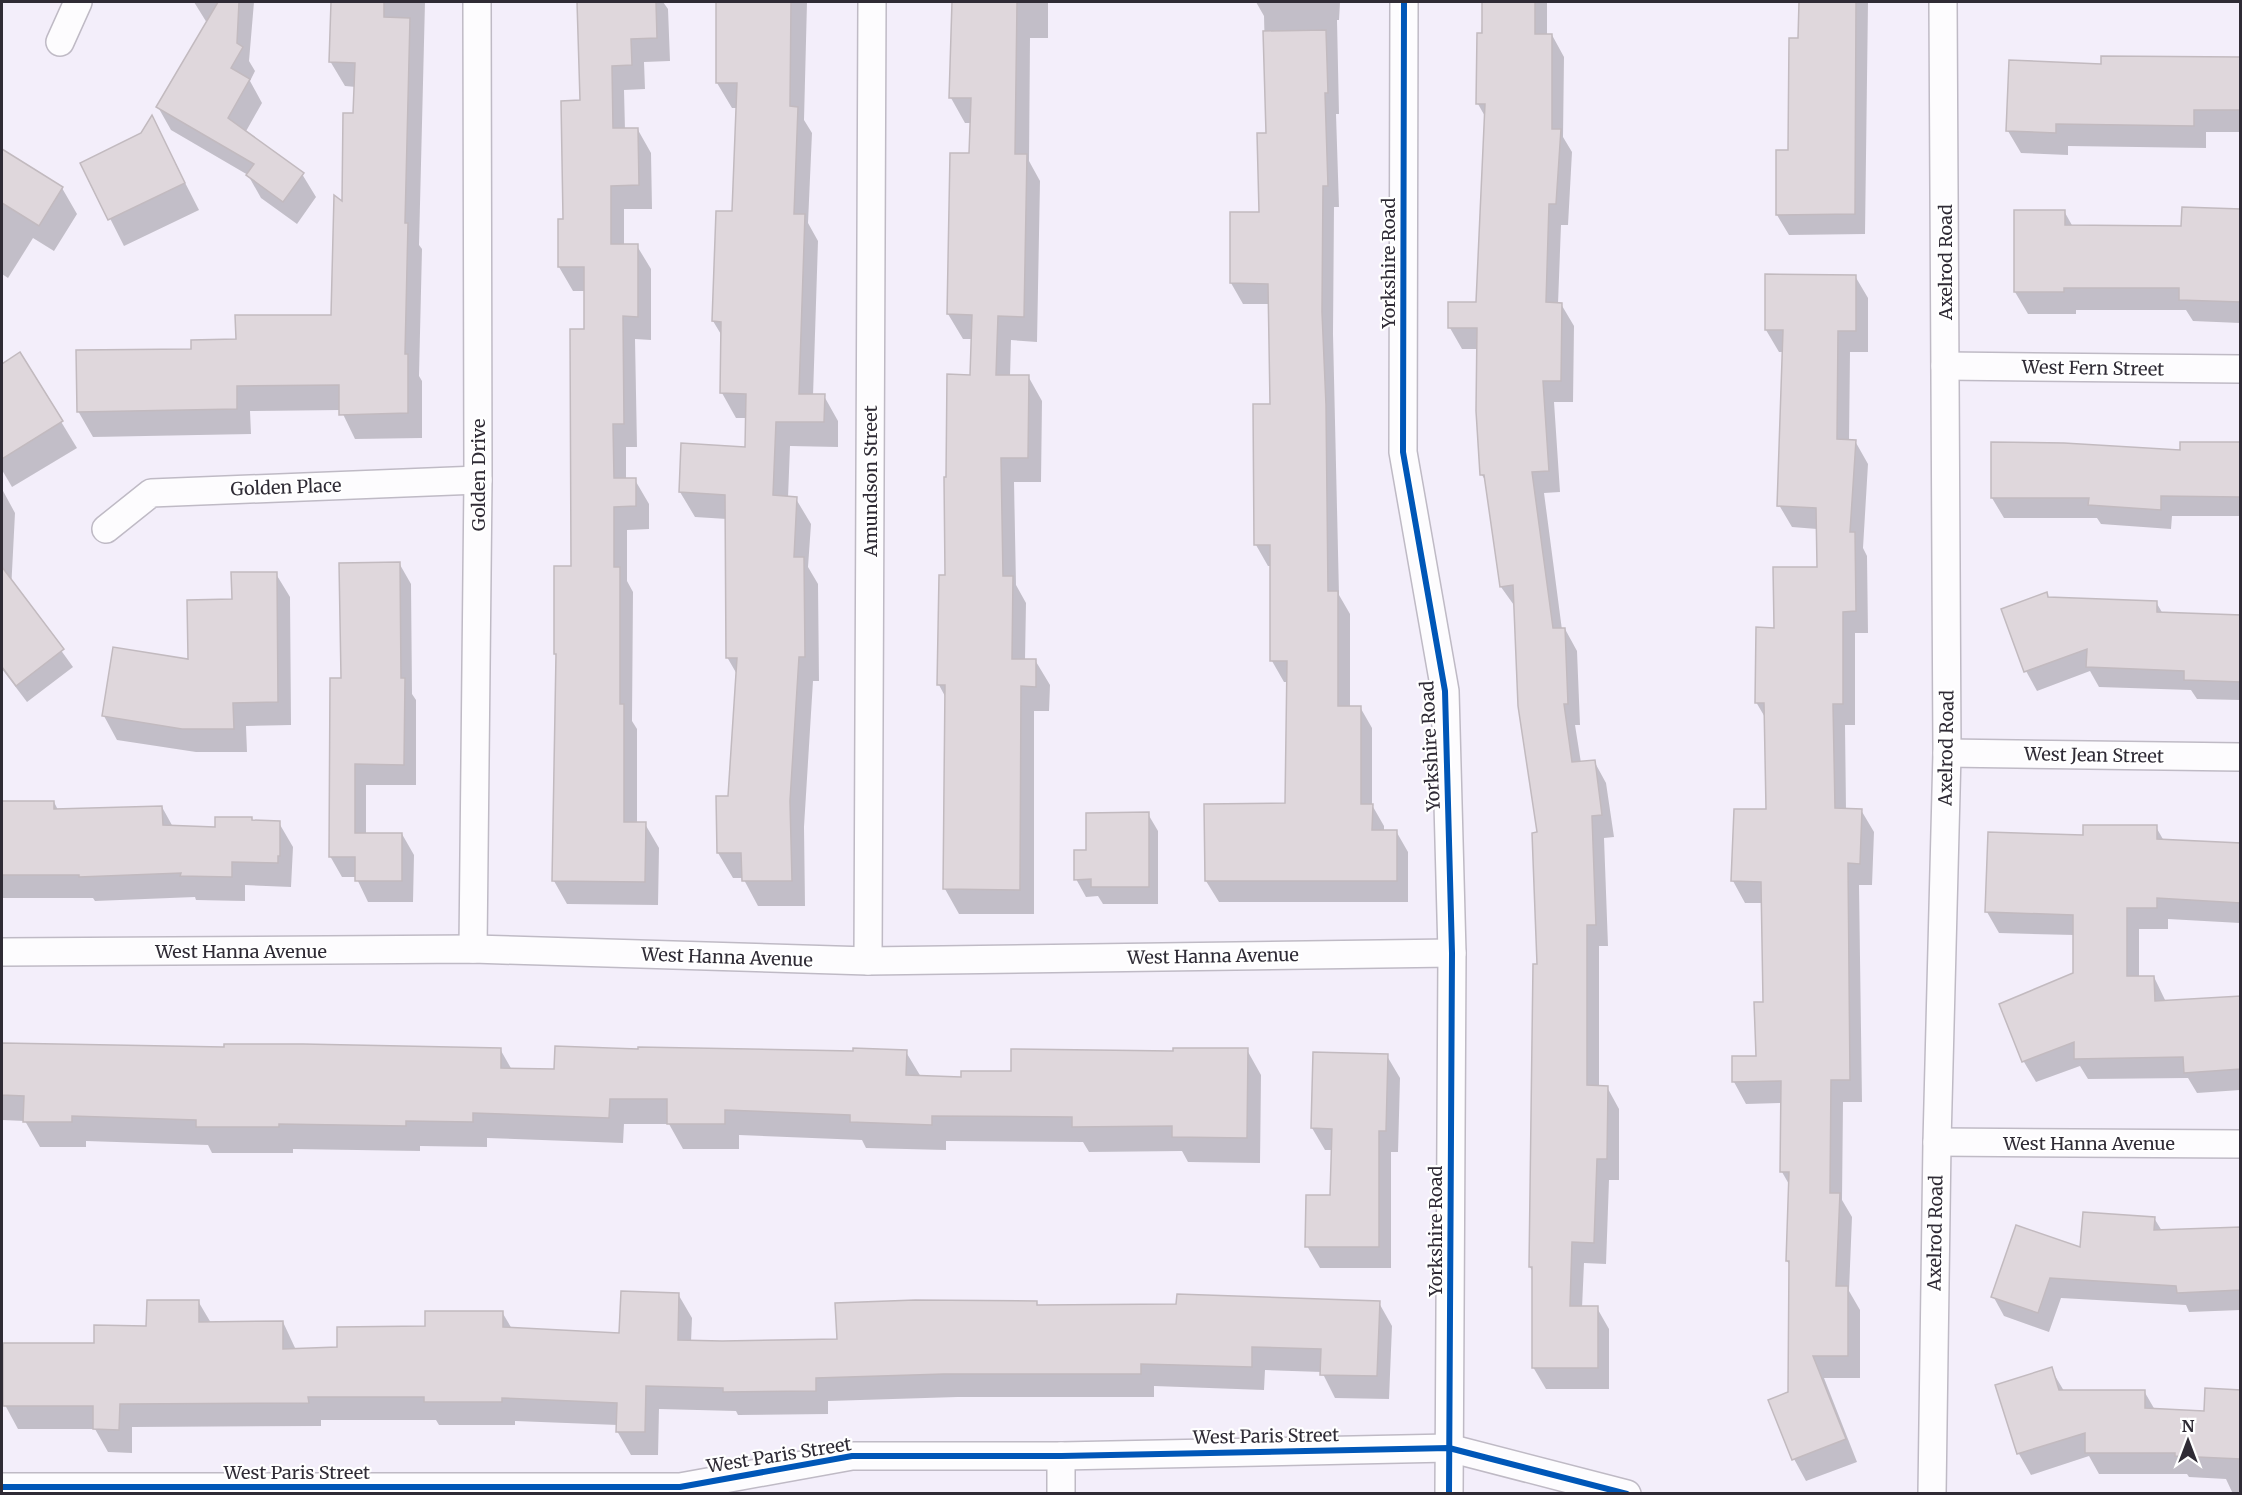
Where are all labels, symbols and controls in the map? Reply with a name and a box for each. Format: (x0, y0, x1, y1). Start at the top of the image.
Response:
street label: Yorkshire Road (1377, 197, 1400, 329)
street label: Axelrod Road (1934, 204, 1957, 321)
street label: West Fern Street (2021, 355, 2164, 381)
street label: Amundson Street (859, 405, 882, 558)
street label: Golden Drive (467, 419, 490, 531)
street label: Golden Place (230, 474, 342, 500)
street label: Yorkshire Road (1415, 680, 1445, 813)
street label: Axelrod Road (1933, 690, 1959, 807)
street label: West Jean Street (2023, 742, 2164, 768)
street label: West Hanna Avenue (154, 940, 327, 963)
street label: West Hanna Avenue (640, 942, 813, 971)
street label: West Hanna Avenue (1126, 943, 1299, 969)
street label: West Hanna Avenue (2002, 1132, 2175, 1155)
street label: Yorkshire Road (1424, 1165, 1447, 1297)
street label: Axelrod Road (1922, 1175, 1948, 1292)
north arrow (2158, 1411, 2218, 1471)
text: N (2182, 1416, 2195, 1436)
street label: West Paris Street (1192, 1423, 1339, 1449)
street label: West Paris Street (704, 1432, 853, 1478)
street label: West Paris Street (223, 1461, 370, 1484)

